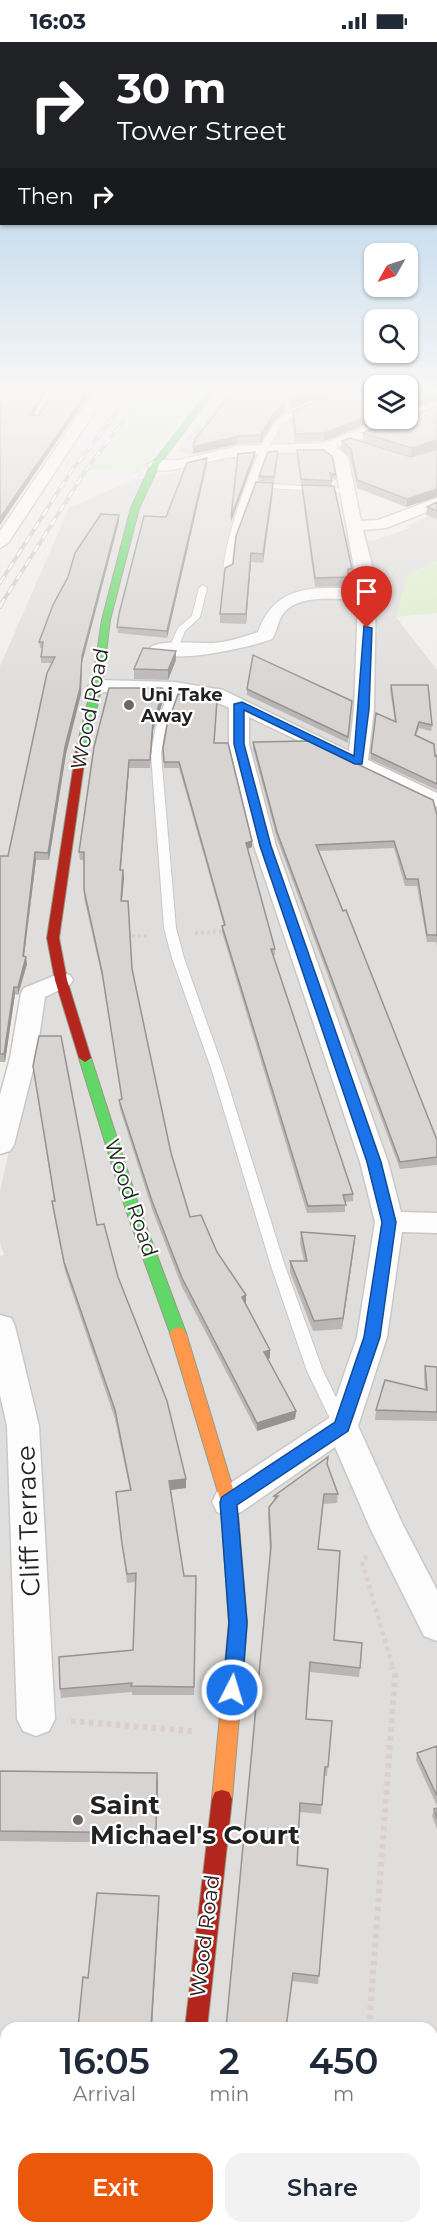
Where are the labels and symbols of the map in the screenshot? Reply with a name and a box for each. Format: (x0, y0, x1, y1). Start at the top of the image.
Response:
north arrow (364, 243, 418, 297)
pin (341, 566, 392, 628)
street label: Wood Road (65, 646, 114, 772)
place label: Uni Take Away (140, 684, 223, 727)
marker: Uni Take Away (122, 698, 136, 712)
street label: Wood Road (100, 1136, 163, 1260)
street label: Cliff Terrace (9, 1445, 47, 1597)
position arrow (200, 1658, 264, 1722)
place label: Saint Michael's Court (90, 1789, 300, 1851)
marker: Saint Michael's Court (71, 1813, 85, 1827)
street label: Wood Road (185, 1873, 224, 1999)

